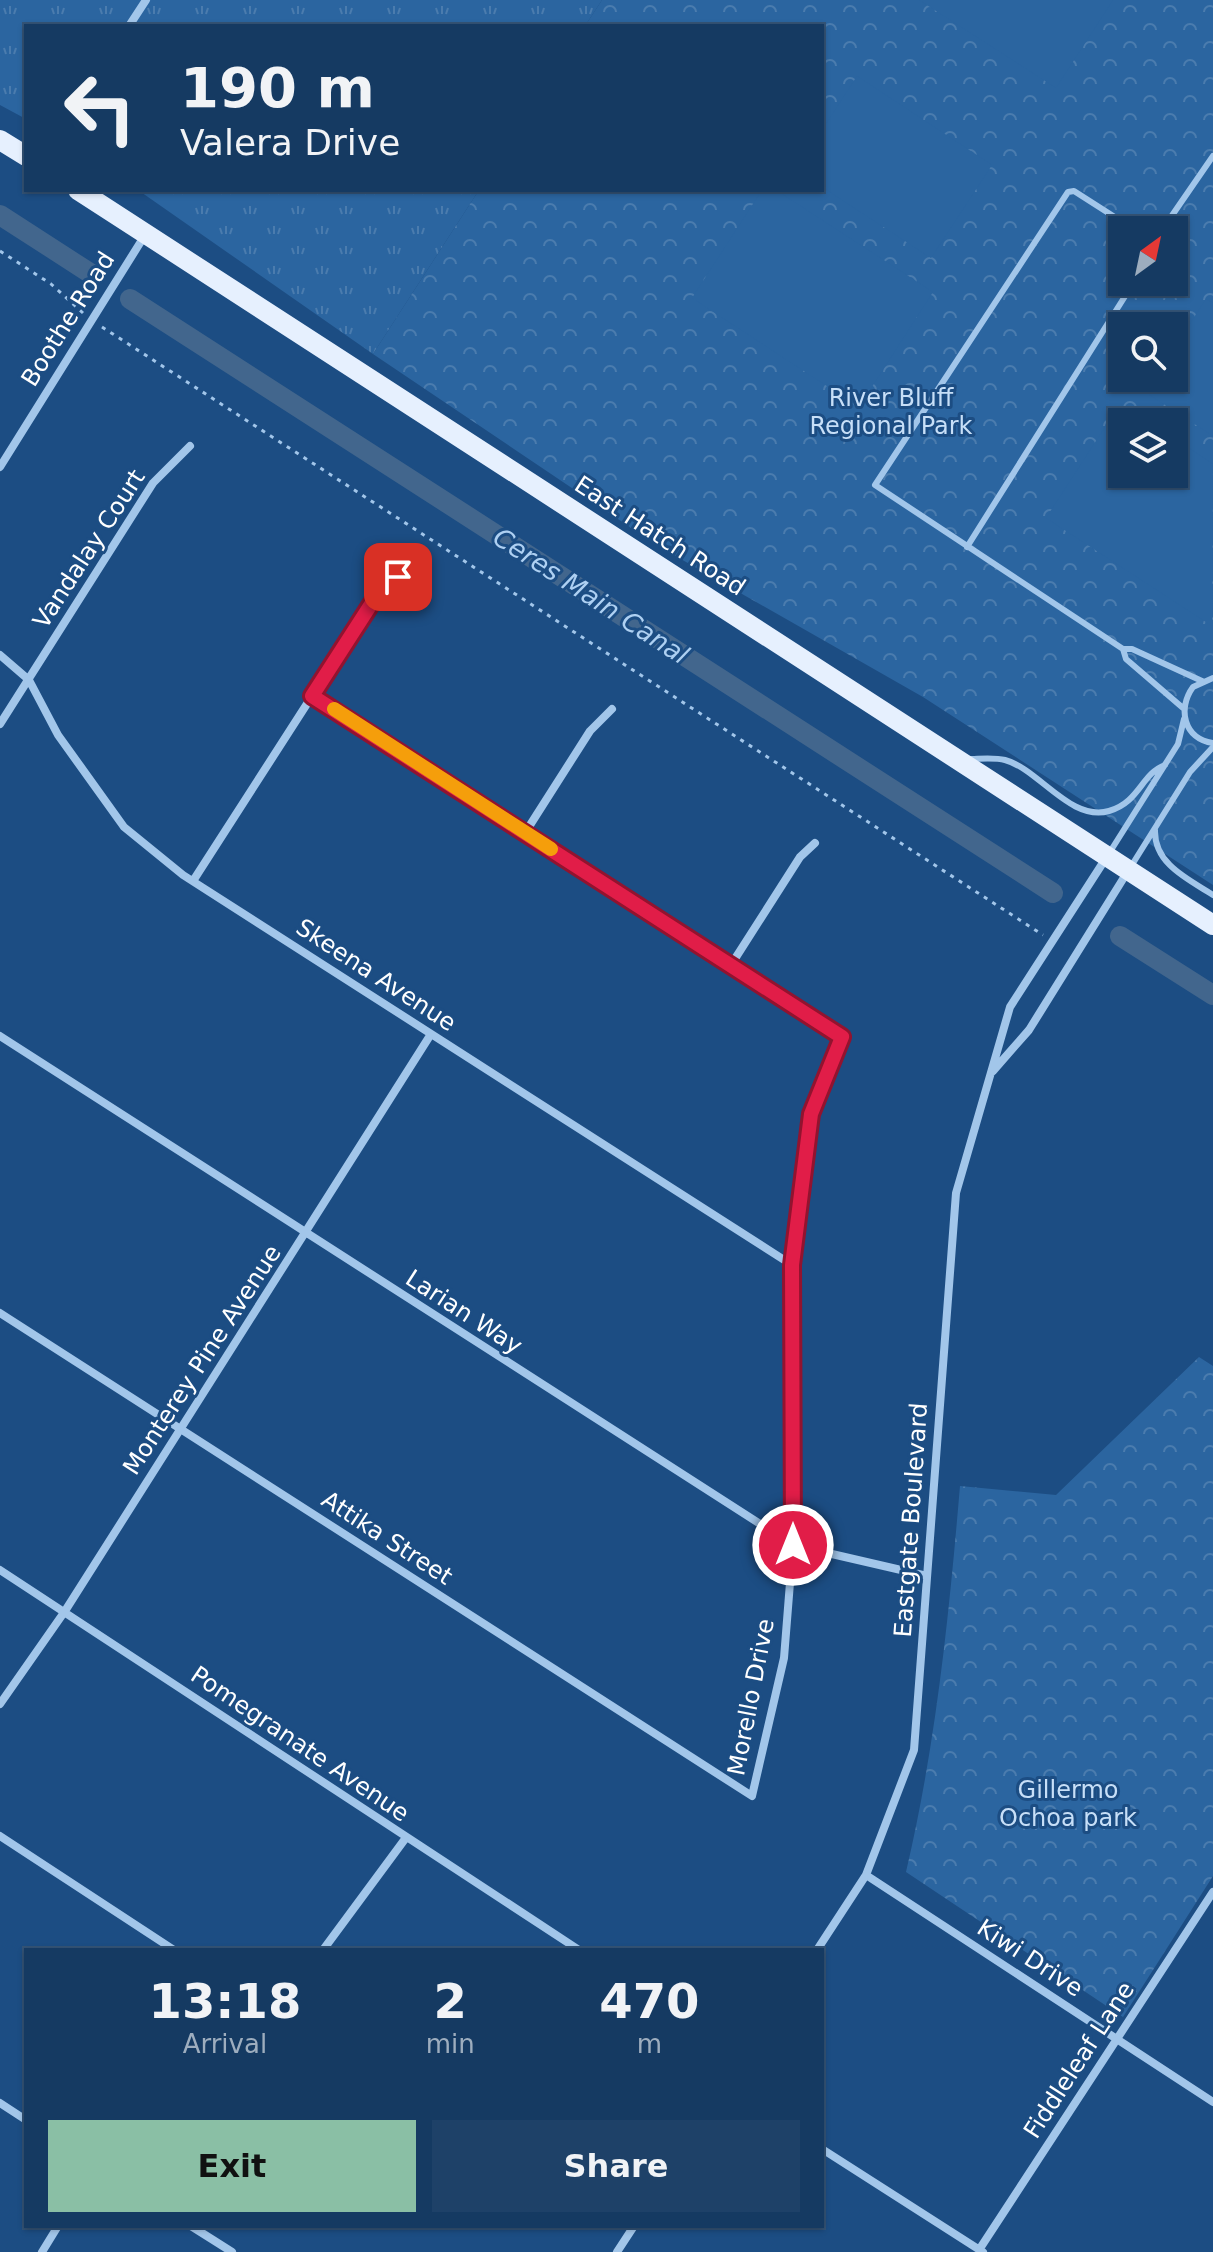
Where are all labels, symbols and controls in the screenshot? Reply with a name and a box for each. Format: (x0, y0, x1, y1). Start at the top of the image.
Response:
text: 190 m (180, 55, 375, 120)
icon: left (48, 56, 152, 160)
text: Valera Drive (180, 122, 400, 163)
north arrow (1108, 216, 1188, 296)
map controls (1108, 216, 1188, 488)
street label: Boothe Road (16, 247, 120, 391)
button: search (1108, 312, 1188, 392)
park label: River Bluff Regional Park (809, 384, 973, 440)
button: layers (1108, 408, 1188, 488)
street label: Vandalay Court (27, 464, 151, 634)
street label: East Hatch Road (569, 470, 751, 602)
water label: Ceres Main Canal (488, 522, 695, 671)
pin (364, 543, 432, 611)
icon: arrive (376, 555, 420, 599)
street label: Skeena Avenue (291, 913, 461, 1037)
street label: Monterey Pine Avenue (117, 1240, 287, 1480)
street label: Larian Way (400, 1264, 528, 1360)
street label: Eastgate Boulevard (889, 1402, 933, 1638)
street label: Attika Street (316, 1485, 458, 1591)
position arrow (751, 1503, 835, 1587)
street label: Morello Drive (722, 1616, 780, 1778)
street label: Pomegranate Avenue (186, 1660, 414, 1828)
park label: Gillermo Ochoa park (999, 1776, 1137, 1832)
street label: Kiwi Drive (972, 1913, 1088, 2003)
text: 13:18 (148, 1973, 301, 2029)
text: 2 (434, 1973, 467, 2029)
text: 470 (599, 1973, 699, 2029)
street label: Fiddleleaf Lane (1018, 1977, 1140, 2143)
text: Arrival (183, 2029, 267, 2059)
text: min (426, 2029, 475, 2059)
text: m (637, 2029, 662, 2059)
button: Exit (48, 2120, 416, 2212)
button: Share (432, 2120, 800, 2212)

